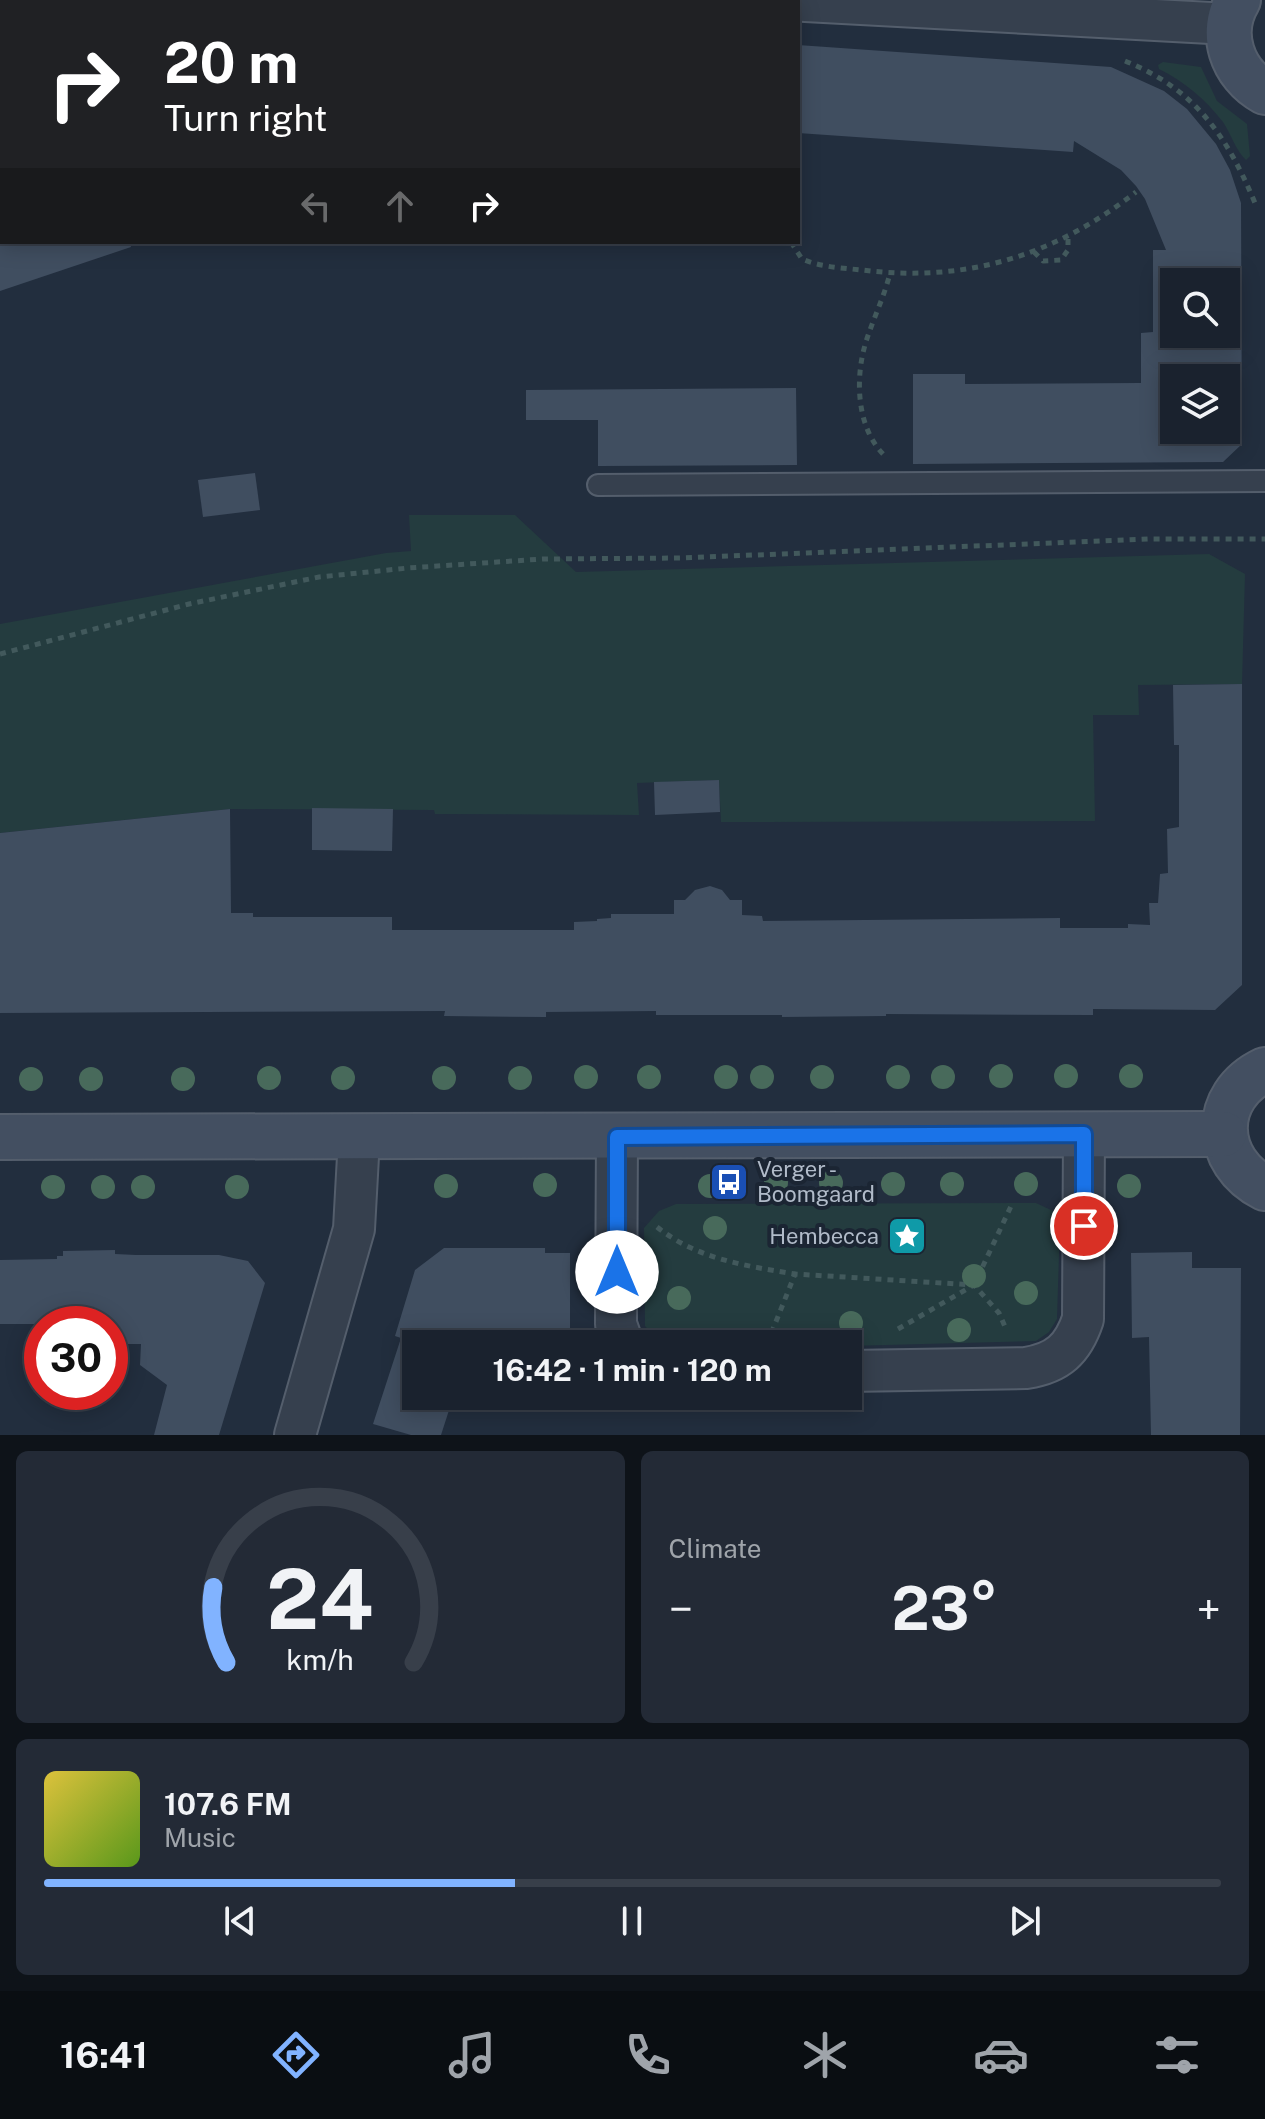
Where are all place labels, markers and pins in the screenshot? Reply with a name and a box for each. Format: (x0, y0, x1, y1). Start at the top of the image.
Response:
place label: Verger - Boomgaard (757, 1156, 875, 1207)
bus stop icon: Verger - Boomgaard (708, 1161, 750, 1203)
pin (1050, 1192, 1118, 1260)
place icon: Hembecca (886, 1215, 928, 1257)
place label: Hembecca (769, 1223, 879, 1249)

